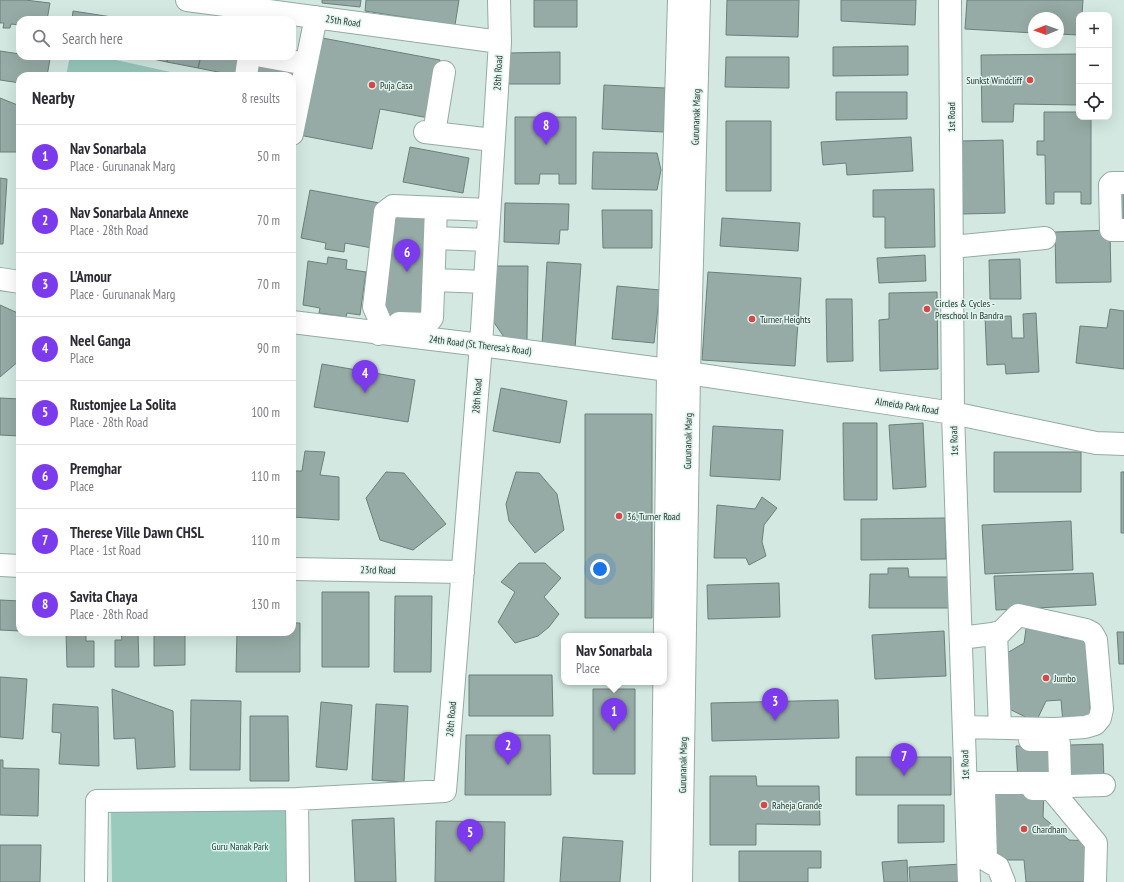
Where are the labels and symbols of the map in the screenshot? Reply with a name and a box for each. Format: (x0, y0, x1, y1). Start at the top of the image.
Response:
street label: 25th Road (325, 12, 361, 30)
north arrow (1028, 12, 1064, 48)
street label: 28th Road (491, 55, 505, 91)
place label: Sunkst Windcliff (966, 74, 1022, 87)
marker: Sunkst Windcliff (1025, 75, 1035, 85)
place label: Puja Casa (380, 79, 413, 92)
marker: Puja Casa (367, 80, 377, 90)
street label: Gurunanak Marg (689, 89, 703, 145)
street label: 1st Road (945, 102, 958, 132)
pin: 8 (533, 112, 559, 145)
pin: 6 (394, 239, 420, 272)
place label: Circles & Cycles - Preschool In Bandra (935, 297, 1004, 322)
marker: Circles & Cycles - Preschool In Bandra (922, 304, 932, 314)
place label: Turner Heights (760, 313, 811, 326)
marker: Turner Heights (747, 314, 757, 324)
street label: 24th Road (St. Theresa's Road) (428, 332, 533, 358)
pin: 4 (352, 360, 378, 393)
street label: 28th Road (469, 378, 485, 414)
street label: Almeida Park Road (874, 395, 940, 417)
street label: Gurunanak Marg (681, 413, 695, 469)
street label: 1st Road (947, 426, 961, 456)
place label: 36, Turner Road (627, 510, 680, 523)
marker: 36, Turner Road (614, 511, 624, 521)
your location (590, 559, 610, 579)
street label: 23rd Road (360, 563, 396, 577)
place label: Jumbo (1053, 672, 1076, 685)
marker: Jumbo (1041, 673, 1051, 683)
pin: 3 (762, 688, 788, 721)
pin: 1 (601, 698, 627, 731)
street label: 28th Road (443, 701, 459, 737)
pin: 2 (495, 732, 521, 765)
street label: Gurunanak Marg (676, 737, 690, 793)
pin: 7 (891, 743, 917, 776)
street label: 1st Road (958, 750, 972, 780)
place label: Raheja Grande (772, 799, 822, 812)
marker: Raheja Grande (759, 800, 769, 810)
pin: 5 (457, 819, 483, 852)
place label: Chardham (1032, 823, 1067, 836)
marker: Chardham (1019, 824, 1029, 834)
park label: Guru Nanak Park (212, 840, 269, 853)

